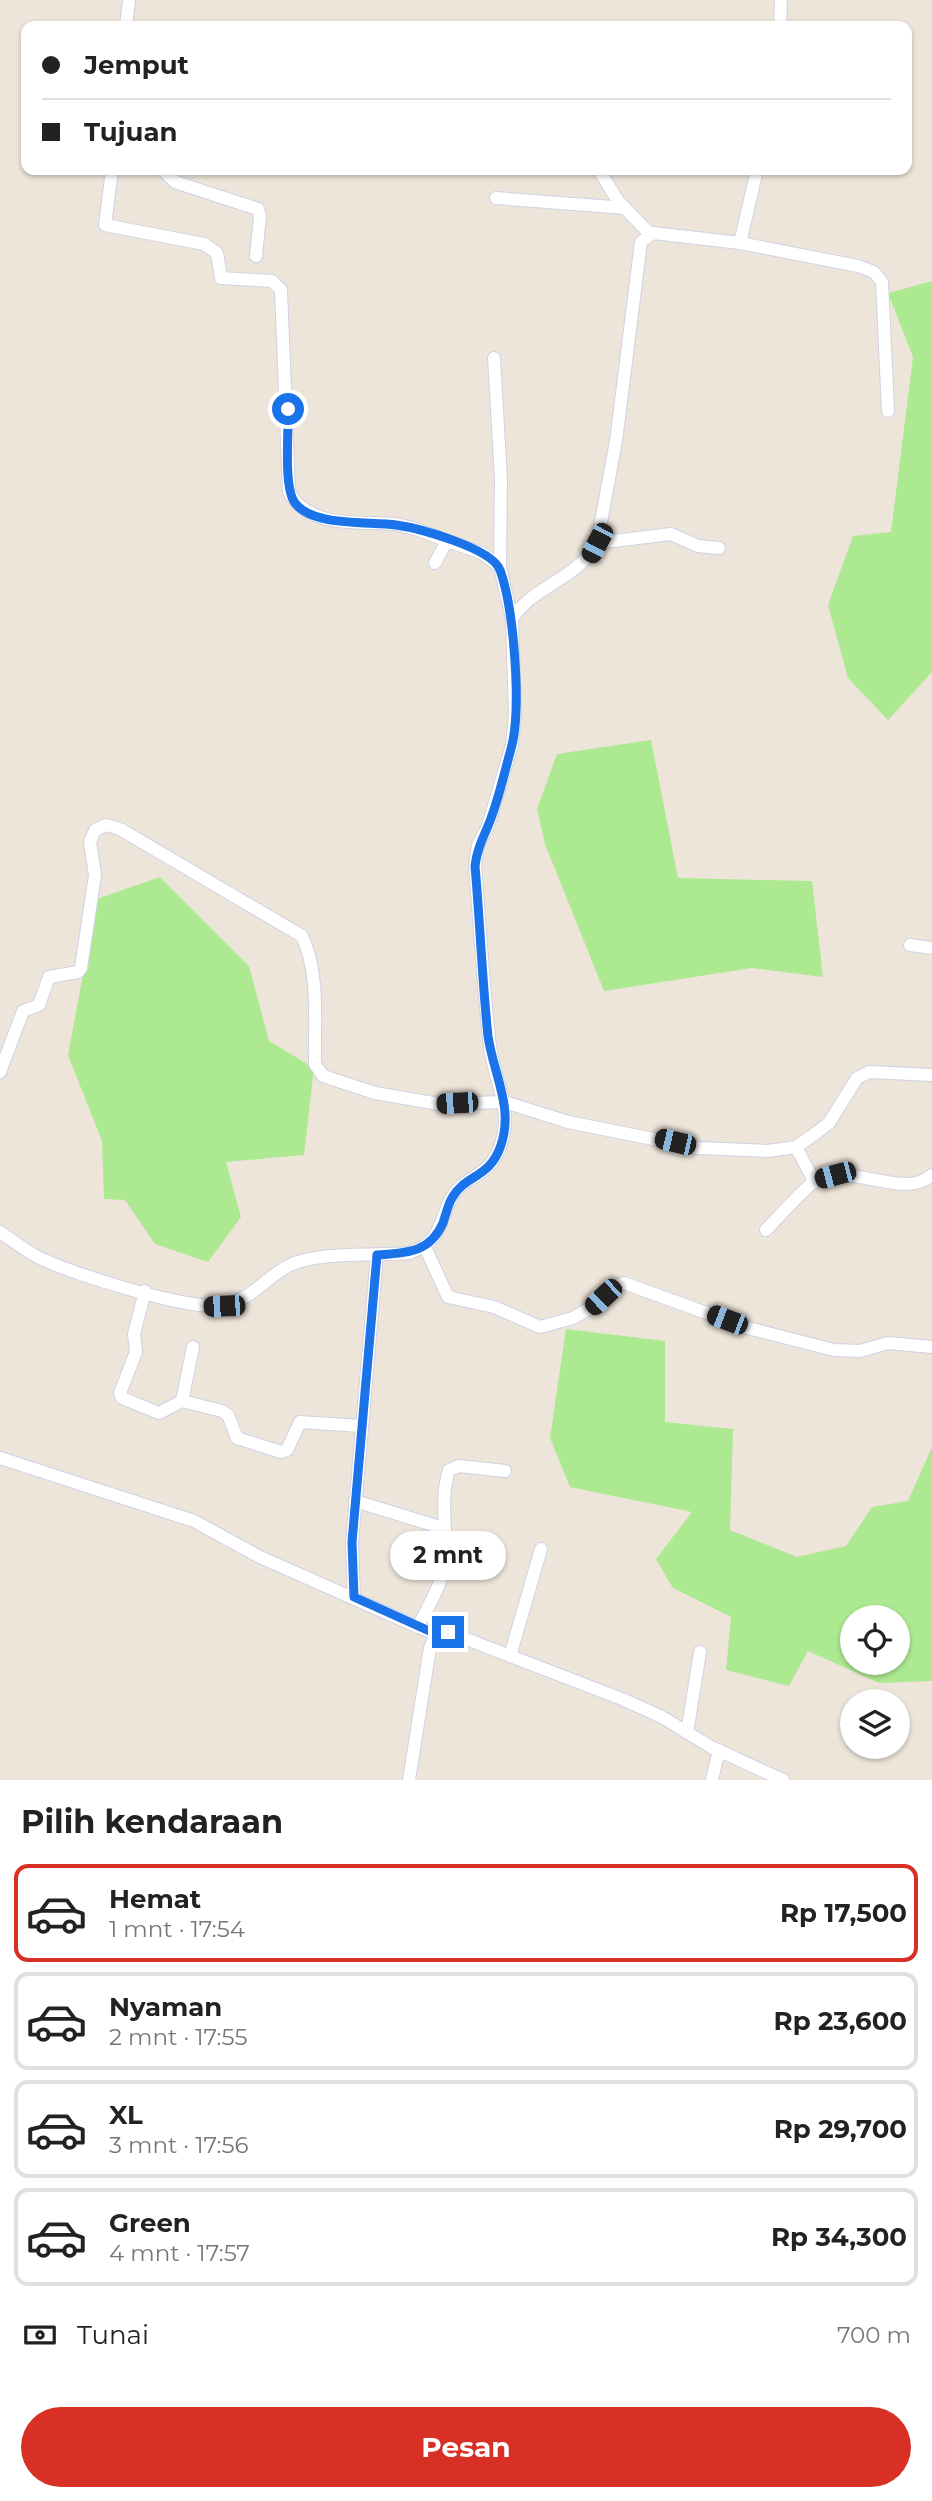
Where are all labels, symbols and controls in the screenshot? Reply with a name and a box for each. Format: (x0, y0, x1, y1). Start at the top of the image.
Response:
text: Jemput (84, 49, 189, 81)
text: Tujuan (84, 116, 177, 148)
route start (272, 393, 304, 425)
car (578, 520, 617, 566)
car (436, 1091, 479, 1115)
car (653, 1127, 698, 1157)
car (812, 1159, 859, 1191)
car (581, 1275, 626, 1319)
car (203, 1295, 246, 1317)
car (704, 1303, 751, 1337)
callout: 2 mnt (390, 1530, 506, 1580)
text: 2 mnt (413, 1541, 483, 1569)
map controls (840, 1605, 910, 1759)
button: locate (840, 1605, 910, 1675)
route end (432, 1616, 464, 1648)
button: layers (840, 1689, 910, 1759)
text: Pilih kendaraan (21, 1802, 283, 1841)
icon: car (25, 1882, 88, 1945)
text: Hemat (109, 1883, 201, 1915)
text: Rp 17,500 (780, 1897, 907, 1929)
text: 1 mnt · 17:54 (109, 1915, 245, 1943)
icon: car (25, 1990, 88, 2053)
text: Nyaman (109, 1991, 222, 2023)
text: Rp 23,600 (774, 2005, 907, 2037)
text: 2 mnt · 17:55 (109, 2023, 247, 2051)
icon: car (25, 2098, 88, 2161)
text: XL (109, 2099, 143, 2131)
text: Rp 29,700 (774, 2113, 907, 2145)
text: 3 mnt · 17:56 (109, 2131, 248, 2159)
icon: car (25, 2206, 88, 2269)
text: Green (109, 2207, 191, 2239)
text: Rp 34,300 (771, 2221, 907, 2253)
text: 4 mnt · 17:57 (109, 2239, 250, 2267)
icon: cash (21, 2316, 59, 2354)
text: Tunai (77, 2319, 149, 2351)
text: 700 m (837, 2321, 911, 2349)
button: Pesan (21, 2407, 911, 2487)

